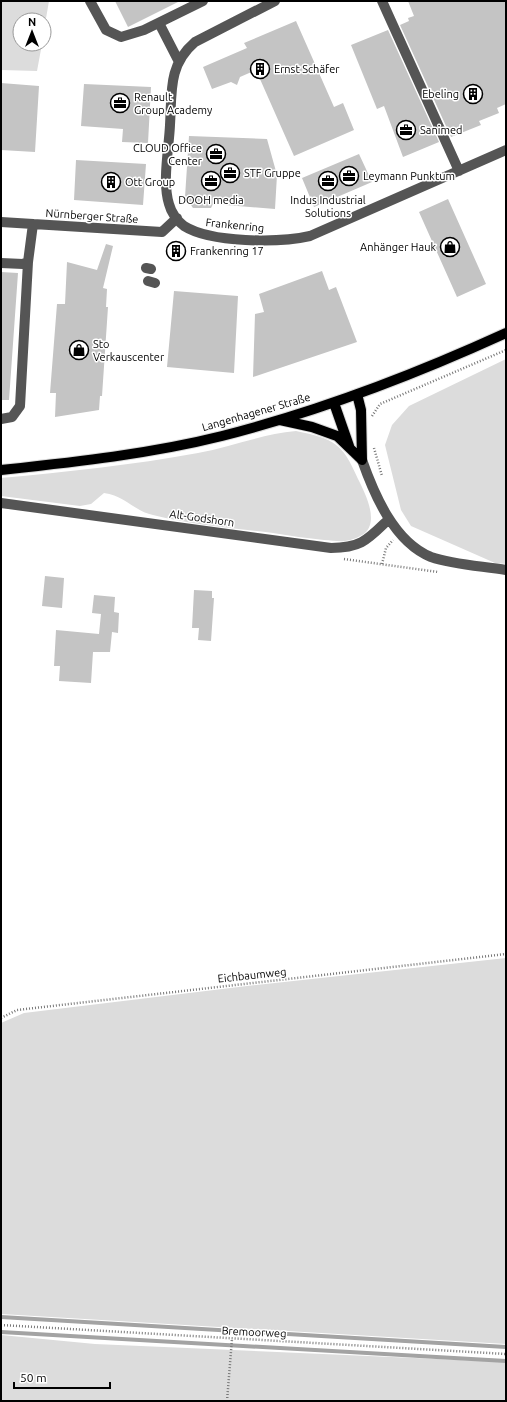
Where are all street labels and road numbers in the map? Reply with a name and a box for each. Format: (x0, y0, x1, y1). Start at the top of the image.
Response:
street label: Nürnberger Straße (45, 207, 139, 225)
street label: Frankenring (205, 216, 265, 234)
street label: Langenhagener Straße (200, 391, 312, 433)
street label: Alt-Godshorn (169, 508, 235, 528)
street label: Eichbaumweg (217, 965, 287, 985)
street label: Bremoorweg (221, 1324, 287, 1340)

